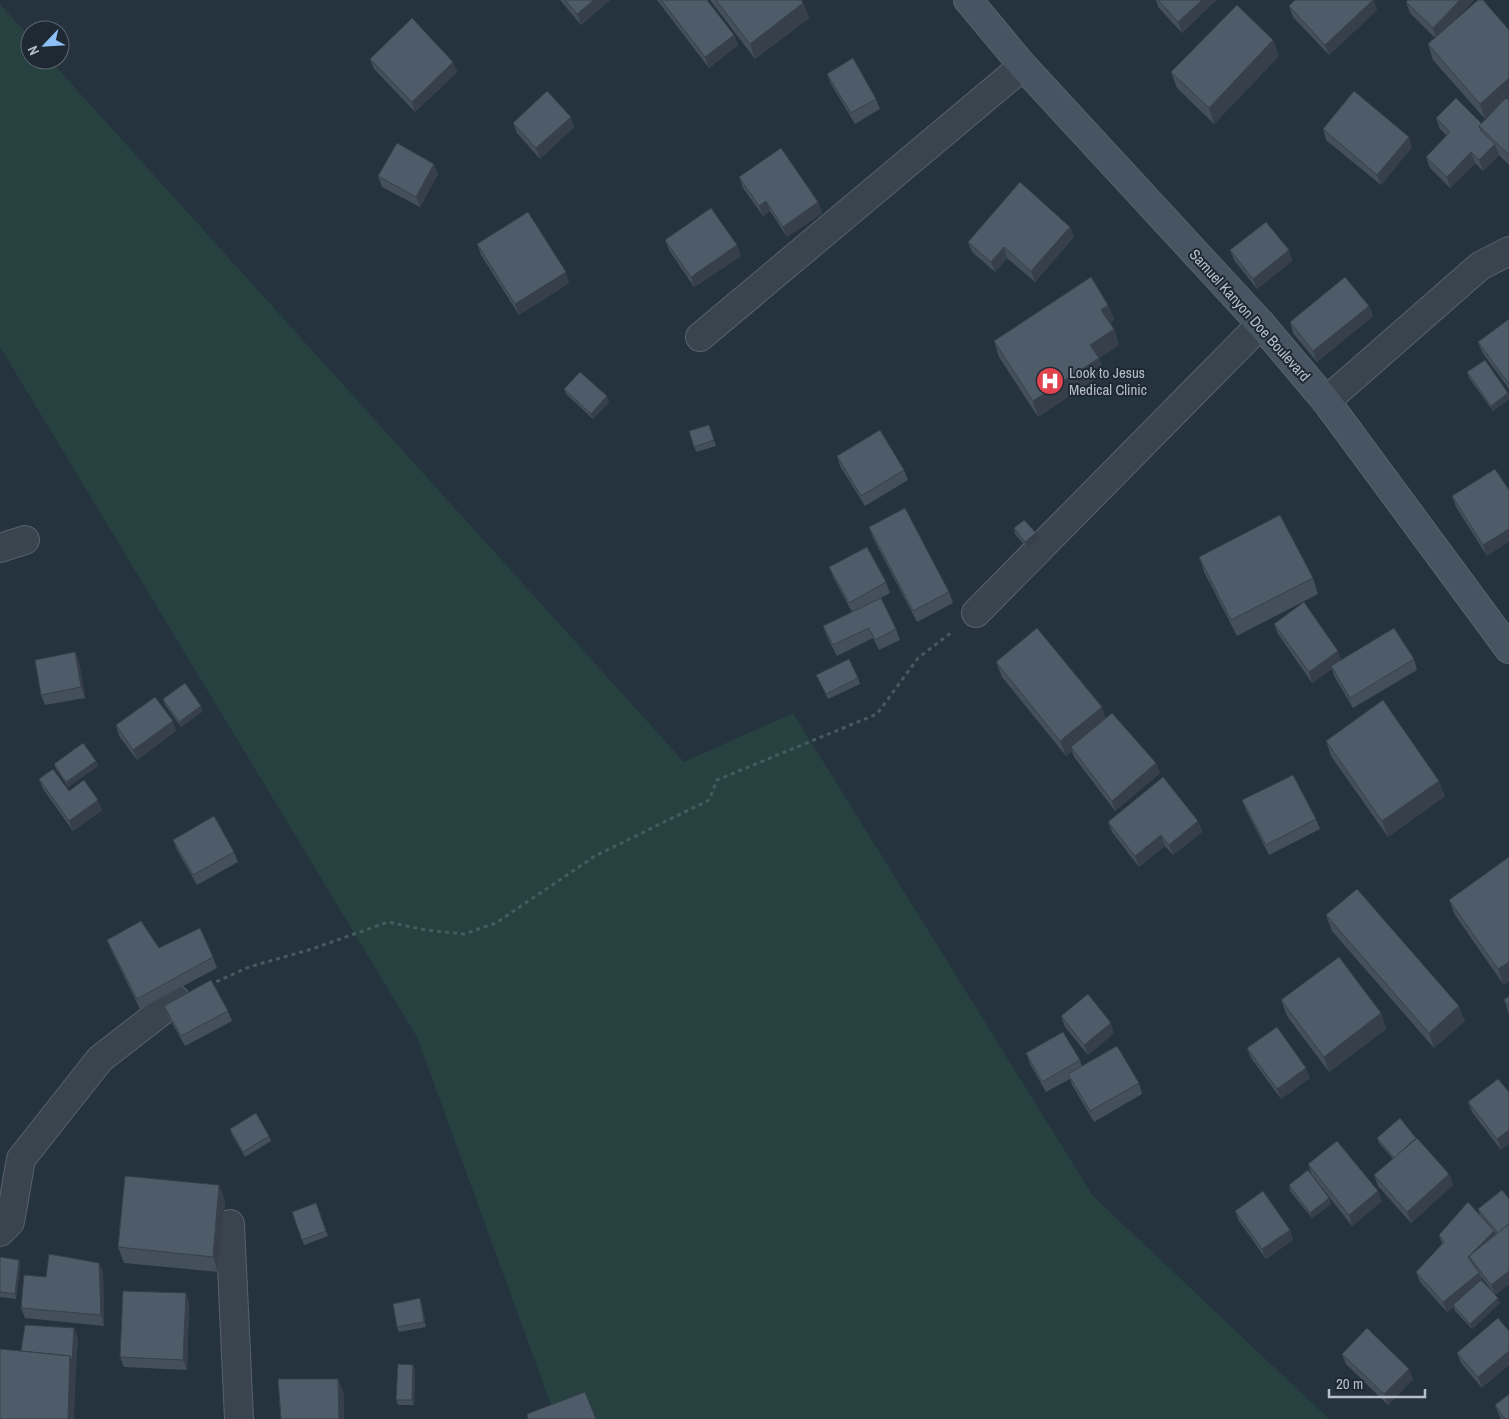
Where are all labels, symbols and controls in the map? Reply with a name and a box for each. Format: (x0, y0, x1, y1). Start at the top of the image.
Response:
north arrow (20, 20, 70, 70)
text: N (23, 43, 43, 58)
street label: Samuel Kanyon Doe Boulevard (1185, 244, 1315, 386)
place label: Look to Jesus Medical Clinic (1069, 362, 1147, 400)
hospital icon: Look to Jesus Medical Clinic (1035, 366, 1065, 396)
scale bar (1329, 1366, 1425, 1398)
text: 20 m (1336, 1373, 1363, 1394)

